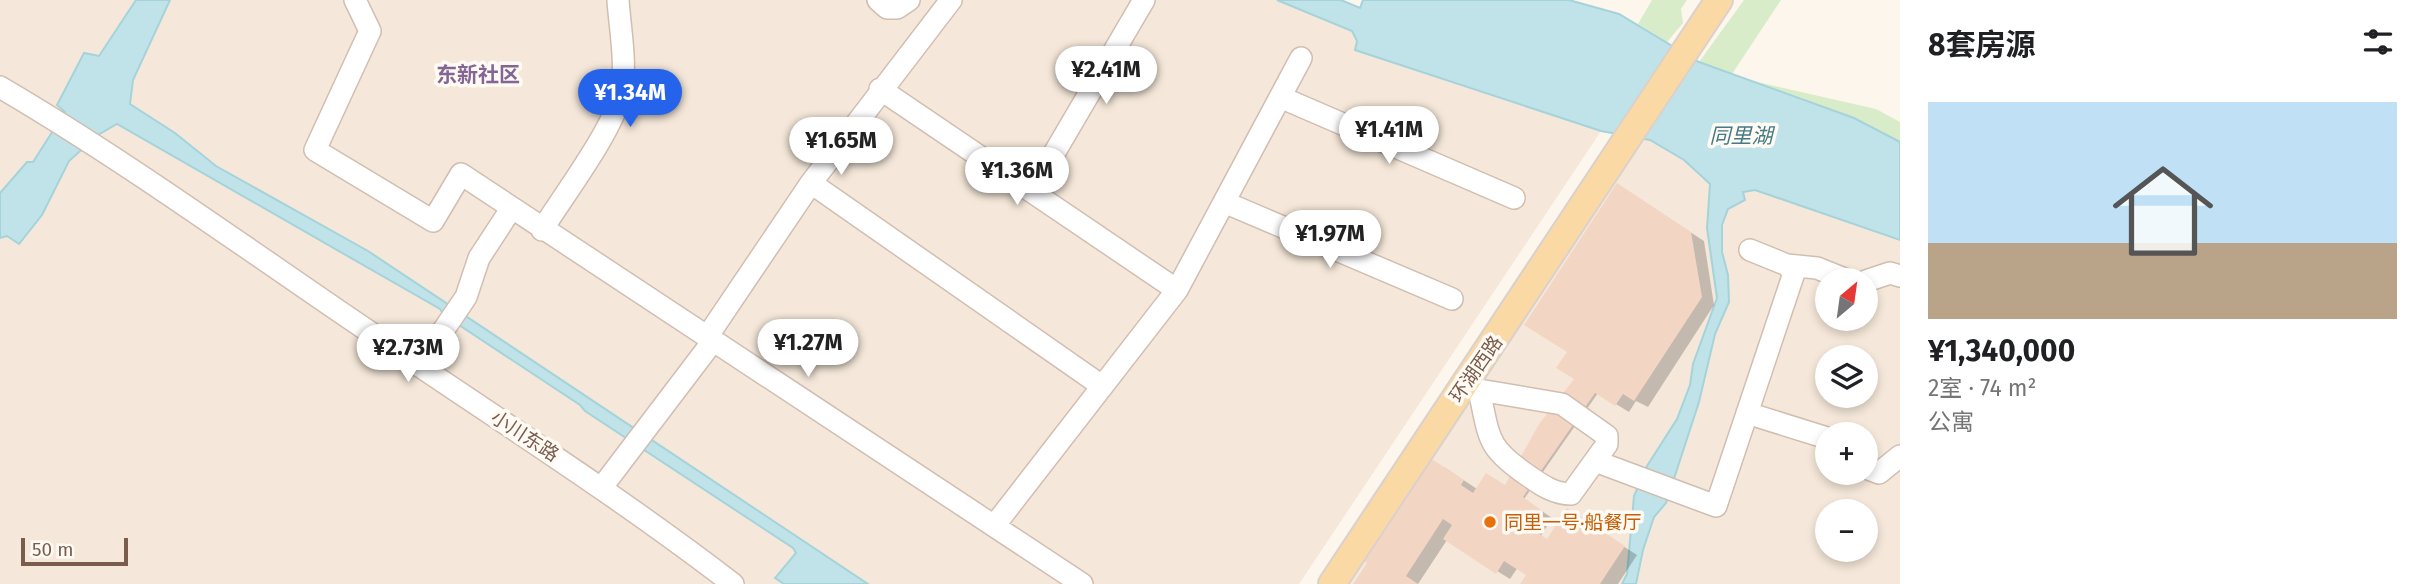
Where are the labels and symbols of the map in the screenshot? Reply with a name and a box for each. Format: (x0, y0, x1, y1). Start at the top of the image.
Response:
pin: ¥2.41M (1049, 46, 1163, 106)
district label: 东新社区 (436, 62, 520, 88)
pin: ¥1.34M (573, 69, 687, 129)
pin: ¥1.41M (1332, 106, 1446, 166)
pin: ¥1.65M (784, 118, 898, 177)
water label: 同里湖 (1710, 123, 1775, 149)
pin: ¥1.36M (960, 148, 1074, 207)
pin: ¥1.97M (1273, 210, 1387, 270)
north arrow (1815, 268, 1878, 331)
pin: ¥1.27M (751, 320, 865, 379)
pin: ¥2.73M (351, 324, 465, 384)
street label: 环湖西路 (1445, 331, 1507, 407)
street label: 小川东路 (487, 406, 563, 466)
place label: 同里一号·船餐厅 (1504, 511, 1642, 534)
marker: 同里一号·船餐厅 (1482, 514, 1498, 530)
scale bar (21, 535, 128, 567)

